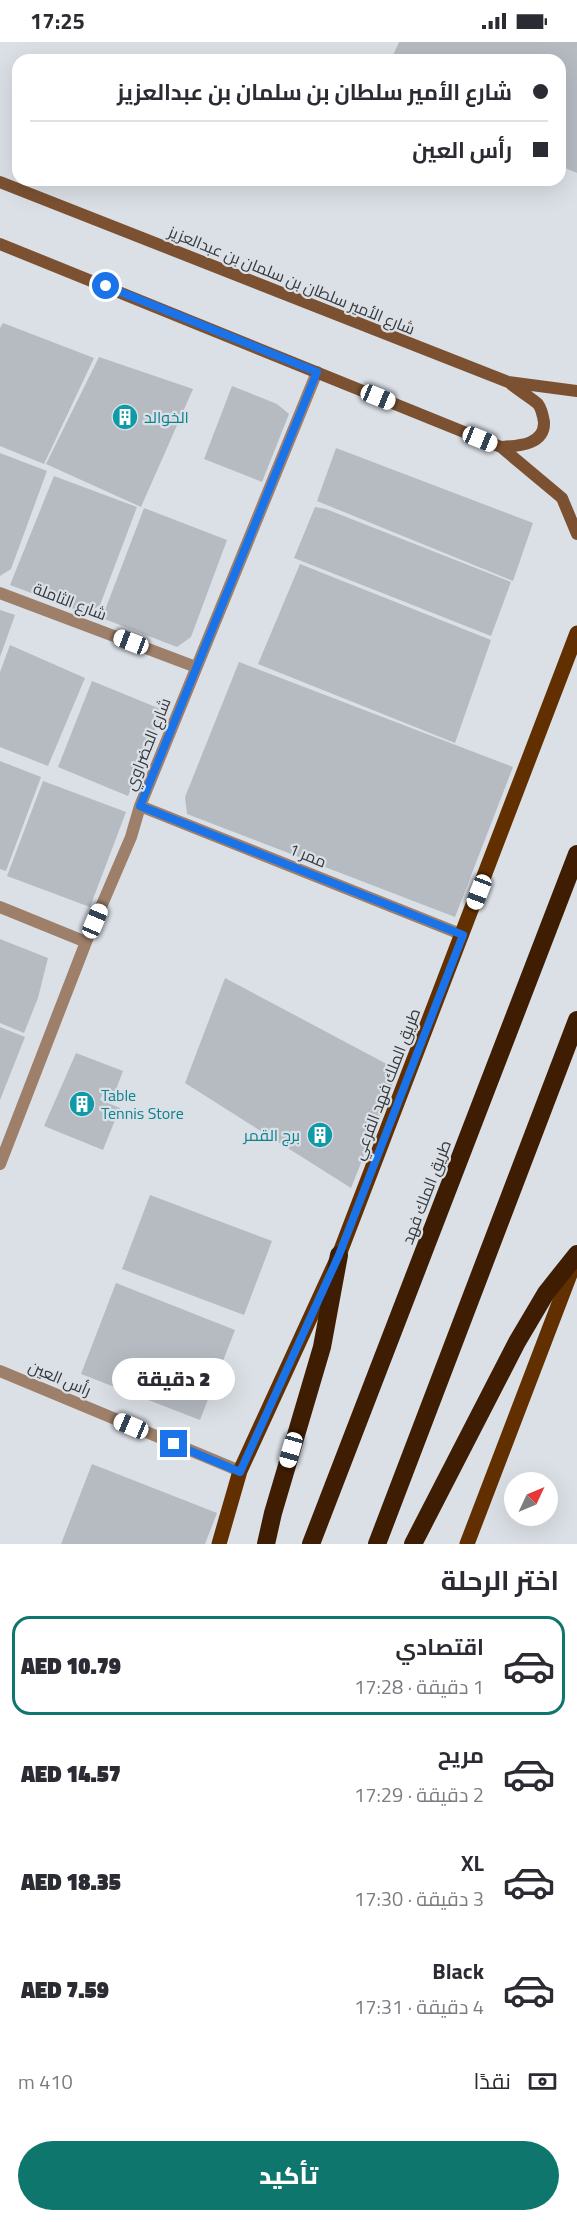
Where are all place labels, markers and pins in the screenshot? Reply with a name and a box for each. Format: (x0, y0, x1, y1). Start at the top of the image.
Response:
building icon: الخوالد (110, 402, 140, 432)
place label: الخوالد (144, 405, 189, 429)
place label: Table Tennis Store (101, 1083, 184, 1125)
building icon: Table Tennis Store (67, 1089, 97, 1119)
building icon: برج القمر (305, 1120, 335, 1150)
place label: برج القمر (243, 1123, 300, 1147)

